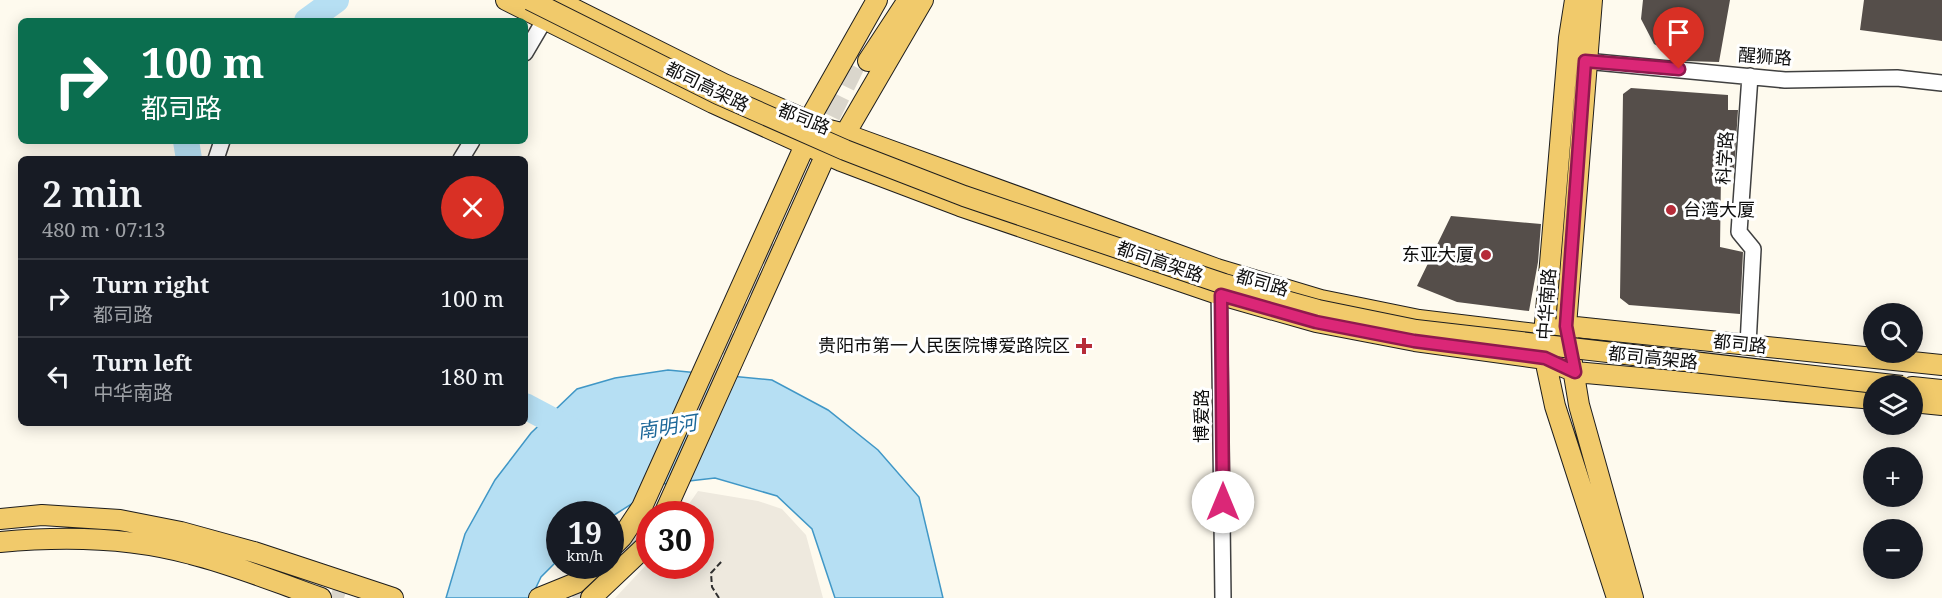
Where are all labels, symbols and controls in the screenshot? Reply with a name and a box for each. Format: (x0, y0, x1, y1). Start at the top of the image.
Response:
pin (1653, 7, 1704, 69)
icon: arrive (1662, 16, 1695, 49)
text: 100 m (141, 33, 265, 90)
icon: right (42, 42, 120, 120)
street label: 醒狮路 (1737, 42, 1793, 70)
street label: 都司高架路 (662, 56, 753, 117)
text: 都司路 (141, 89, 222, 126)
street label: 都司路 (775, 97, 834, 139)
street label: 科学路 (1710, 130, 1738, 186)
text: 2 min (42, 169, 143, 218)
button: close (441, 176, 504, 239)
place label: 台湾大厦 (1683, 197, 1755, 221)
marker: 台湾大厦 (1664, 203, 1678, 217)
text: 480 m · 07:13 (42, 216, 165, 243)
street label: 都司高架路 (1114, 235, 1207, 287)
place label: 东亚大厦 (1402, 242, 1474, 266)
marker: 东亚大厦 (1479, 248, 1493, 262)
street label: 都司路 (1233, 263, 1292, 301)
street label: 中华南路 (1532, 267, 1560, 341)
text: Turn right (93, 269, 209, 299)
icon: right (42, 282, 75, 315)
text: 100 m (441, 283, 504, 313)
text: 都司路 (93, 301, 153, 328)
map controls (1863, 303, 1923, 579)
button: search (1863, 303, 1923, 363)
street label: 都司路 (1712, 328, 1768, 358)
place label: 贵阳市第一人民医院博爱路院区 (818, 333, 1070, 357)
marker: 贵阳市第一人民医院博爱路院区 (1075, 337, 1093, 355)
street label: 都司高架路 (1607, 340, 1699, 374)
text: Turn left (93, 347, 192, 377)
icon: left (42, 360, 75, 393)
text: 180 m (441, 361, 504, 391)
button: layers (1863, 375, 1923, 435)
text: 中华南路 (93, 379, 173, 406)
street label: 博爱路 (1189, 389, 1213, 443)
water label: 南明河 (635, 408, 703, 445)
button: + (1863, 447, 1923, 507)
position arrow (1191, 470, 1255, 534)
speed limit sign: 30 (636, 501, 714, 579)
text: 19 (568, 512, 602, 553)
button: − (1863, 519, 1923, 579)
text: km/h (567, 545, 603, 565)

